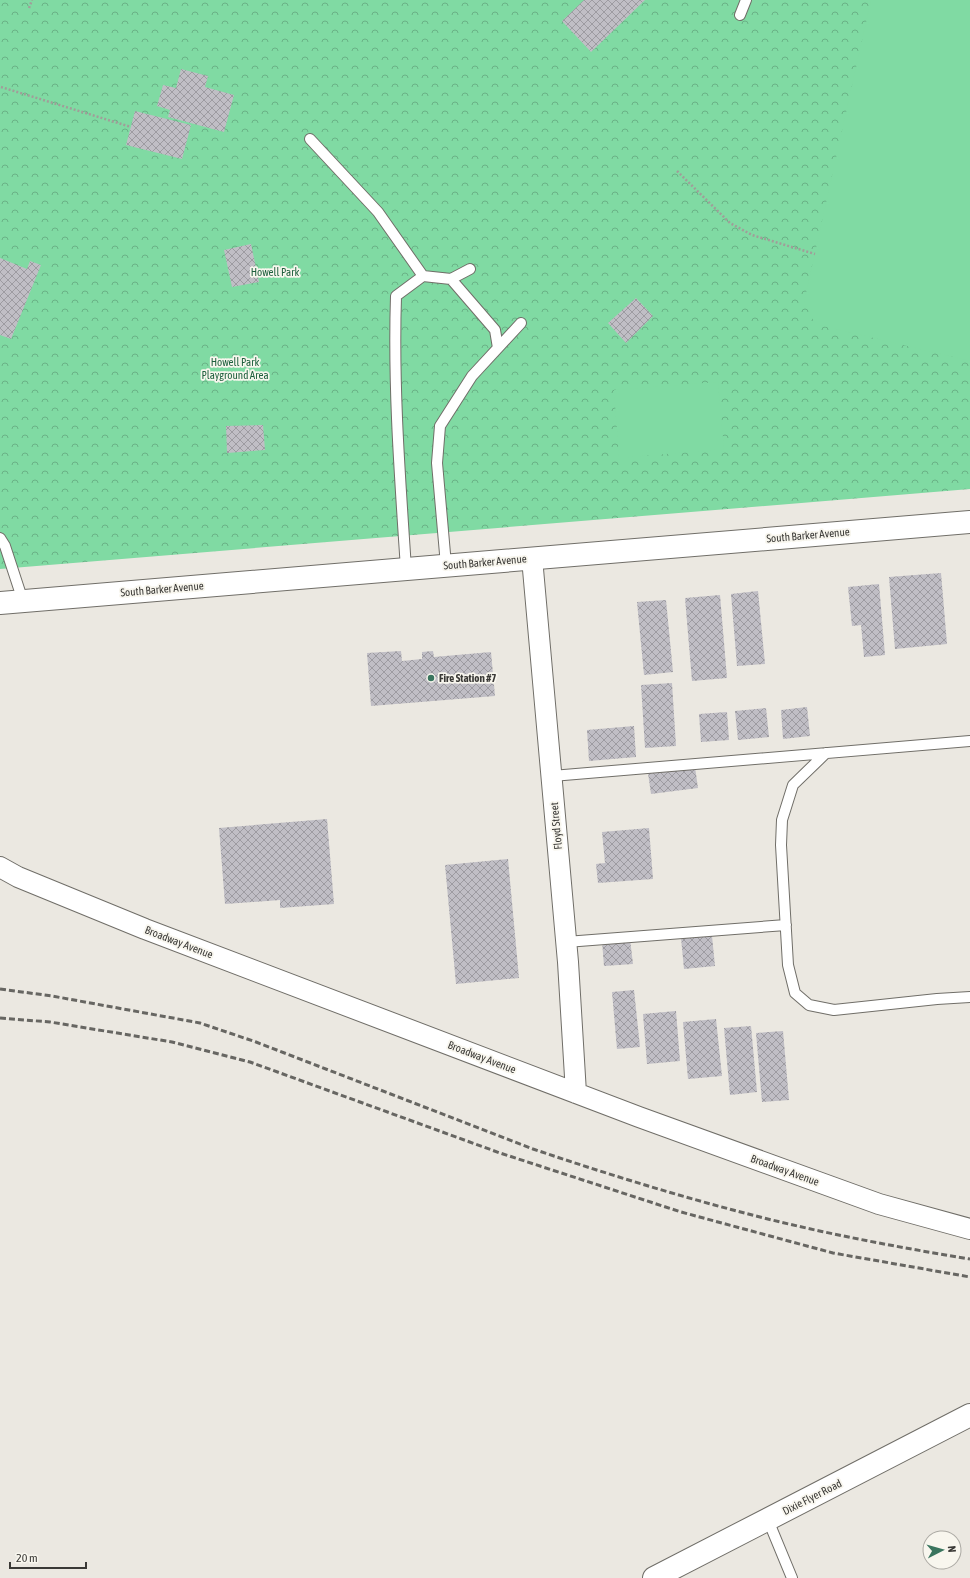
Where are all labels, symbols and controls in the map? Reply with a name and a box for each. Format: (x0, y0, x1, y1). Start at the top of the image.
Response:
park label: Howell Park (251, 266, 299, 278)
park label: Howell Park Playground Area (201, 356, 269, 381)
street label: South Barker Avenue (766, 525, 850, 545)
street label: South Barker Avenue (443, 552, 527, 572)
street label: South Barker Avenue (120, 579, 204, 599)
place label: Fire Station #7 (439, 672, 496, 684)
marker: Fire Station #7 (426, 673, 436, 683)
street label: Floyd Street (548, 802, 564, 850)
street label: Broadway Avenue (143, 923, 215, 961)
street label: Broadway Avenue (446, 1038, 518, 1076)
street label: Broadway Avenue (749, 1152, 821, 1188)
street label: Dixie Flyer Road (781, 1477, 843, 1517)
north arrow (922, 1530, 962, 1570)
scale bar (10, 1544, 86, 1570)
text: N (946, 1545, 958, 1553)
text: 20 m (16, 1551, 38, 1565)

